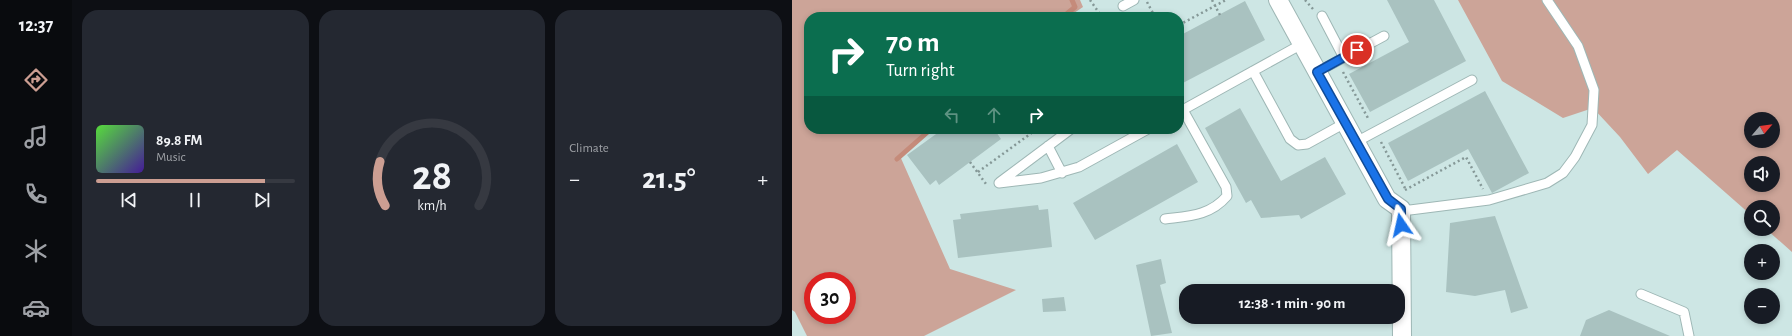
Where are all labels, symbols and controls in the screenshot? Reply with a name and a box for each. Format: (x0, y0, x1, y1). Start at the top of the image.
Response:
text: 12:37 (19, 17, 53, 35)
icon: right (820, 28, 872, 80)
text: 70 m (886, 29, 940, 57)
pin (1340, 33, 1374, 67)
icon: arrive (1346, 39, 1368, 61)
text: Turn right (886, 62, 955, 80)
icon: directions (22, 66, 50, 94)
icon: left (941, 104, 963, 126)
icon: ahead (983, 104, 1005, 126)
icon: right (1025, 104, 1047, 126)
north arrow (1744, 112, 1780, 148)
map controls (1744, 112, 1780, 324)
icon: music (22, 123, 50, 151)
text: 89.8 FM (156, 133, 202, 148)
text: Climate (569, 142, 609, 155)
text: Music (156, 151, 186, 164)
text: 28 (412, 156, 452, 197)
button: sound (1744, 156, 1780, 192)
text: 21.5° (642, 164, 695, 194)
text: − (569, 168, 580, 190)
text: + (757, 168, 768, 190)
icon: phone (22, 180, 50, 208)
icon: previous (118, 189, 140, 211)
icon: pause (184, 189, 206, 211)
icon: next (251, 189, 273, 211)
text: km/h (417, 199, 447, 213)
button: search (1744, 200, 1780, 236)
position arrow (1380, 204, 1422, 246)
icon: climate (22, 237, 50, 265)
button: + (1744, 244, 1780, 280)
speed limit sign: 30 (804, 272, 856, 324)
button: − (1744, 288, 1780, 324)
icon: car (22, 294, 50, 322)
text: 12:38 · 1 min · 90 m (1239, 296, 1345, 311)

